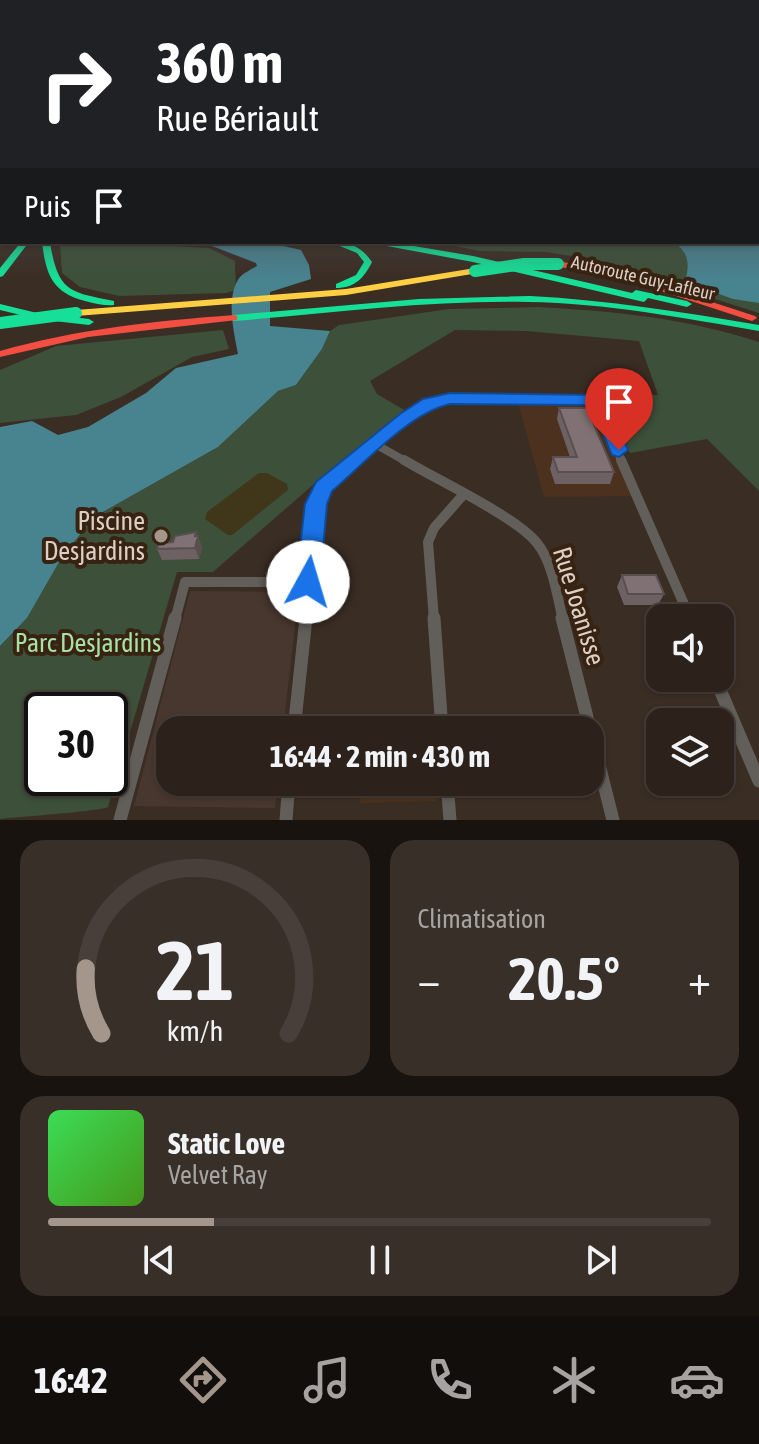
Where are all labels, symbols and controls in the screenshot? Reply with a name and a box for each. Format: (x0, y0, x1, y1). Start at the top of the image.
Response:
text: 360 m (156, 31, 283, 95)
icon: right (24, 32, 128, 136)
text: Rue Bériault (156, 97, 319, 139)
icon: arrive (87, 184, 131, 228)
text: Puis (24, 189, 71, 223)
street label: Autoroute Guy-Lafleur (569, 251, 717, 304)
pin (585, 368, 653, 450)
icon: arrive (597, 380, 641, 424)
place label: Piscine Desjardins (44, 506, 145, 566)
marker: Piscine Desjardins (152, 527, 170, 545)
position arrow (266, 540, 350, 624)
street label: Rue Joanisse (547, 543, 611, 669)
map controls (646, 604, 734, 796)
button: sound (646, 604, 734, 692)
park label: Parc Desjardins (15, 628, 161, 658)
speed limit sign: 30 (24, 692, 128, 796)
button: layers (646, 708, 734, 796)
text: 16:44 · 2 min · 430 m (270, 739, 490, 773)
text: Climatisation (418, 904, 546, 934)
text: 21 (156, 922, 234, 1018)
text: 20.5° (508, 944, 620, 1013)
text: − (418, 954, 440, 1004)
text: + (688, 954, 711, 1004)
text: km/h (166, 1014, 223, 1047)
text: Static Love (168, 1126, 285, 1160)
text: Velvet Ray (168, 1160, 268, 1190)
icon: previous (137, 1238, 181, 1282)
icon: pause (358, 1238, 402, 1282)
icon: next (579, 1238, 623, 1282)
icon: directions (175, 1352, 231, 1408)
icon: music (299, 1352, 355, 1408)
icon: phone (422, 1352, 478, 1408)
icon: climate (546, 1352, 602, 1408)
icon: car (669, 1352, 725, 1408)
text: 16:42 (34, 1359, 108, 1401)

